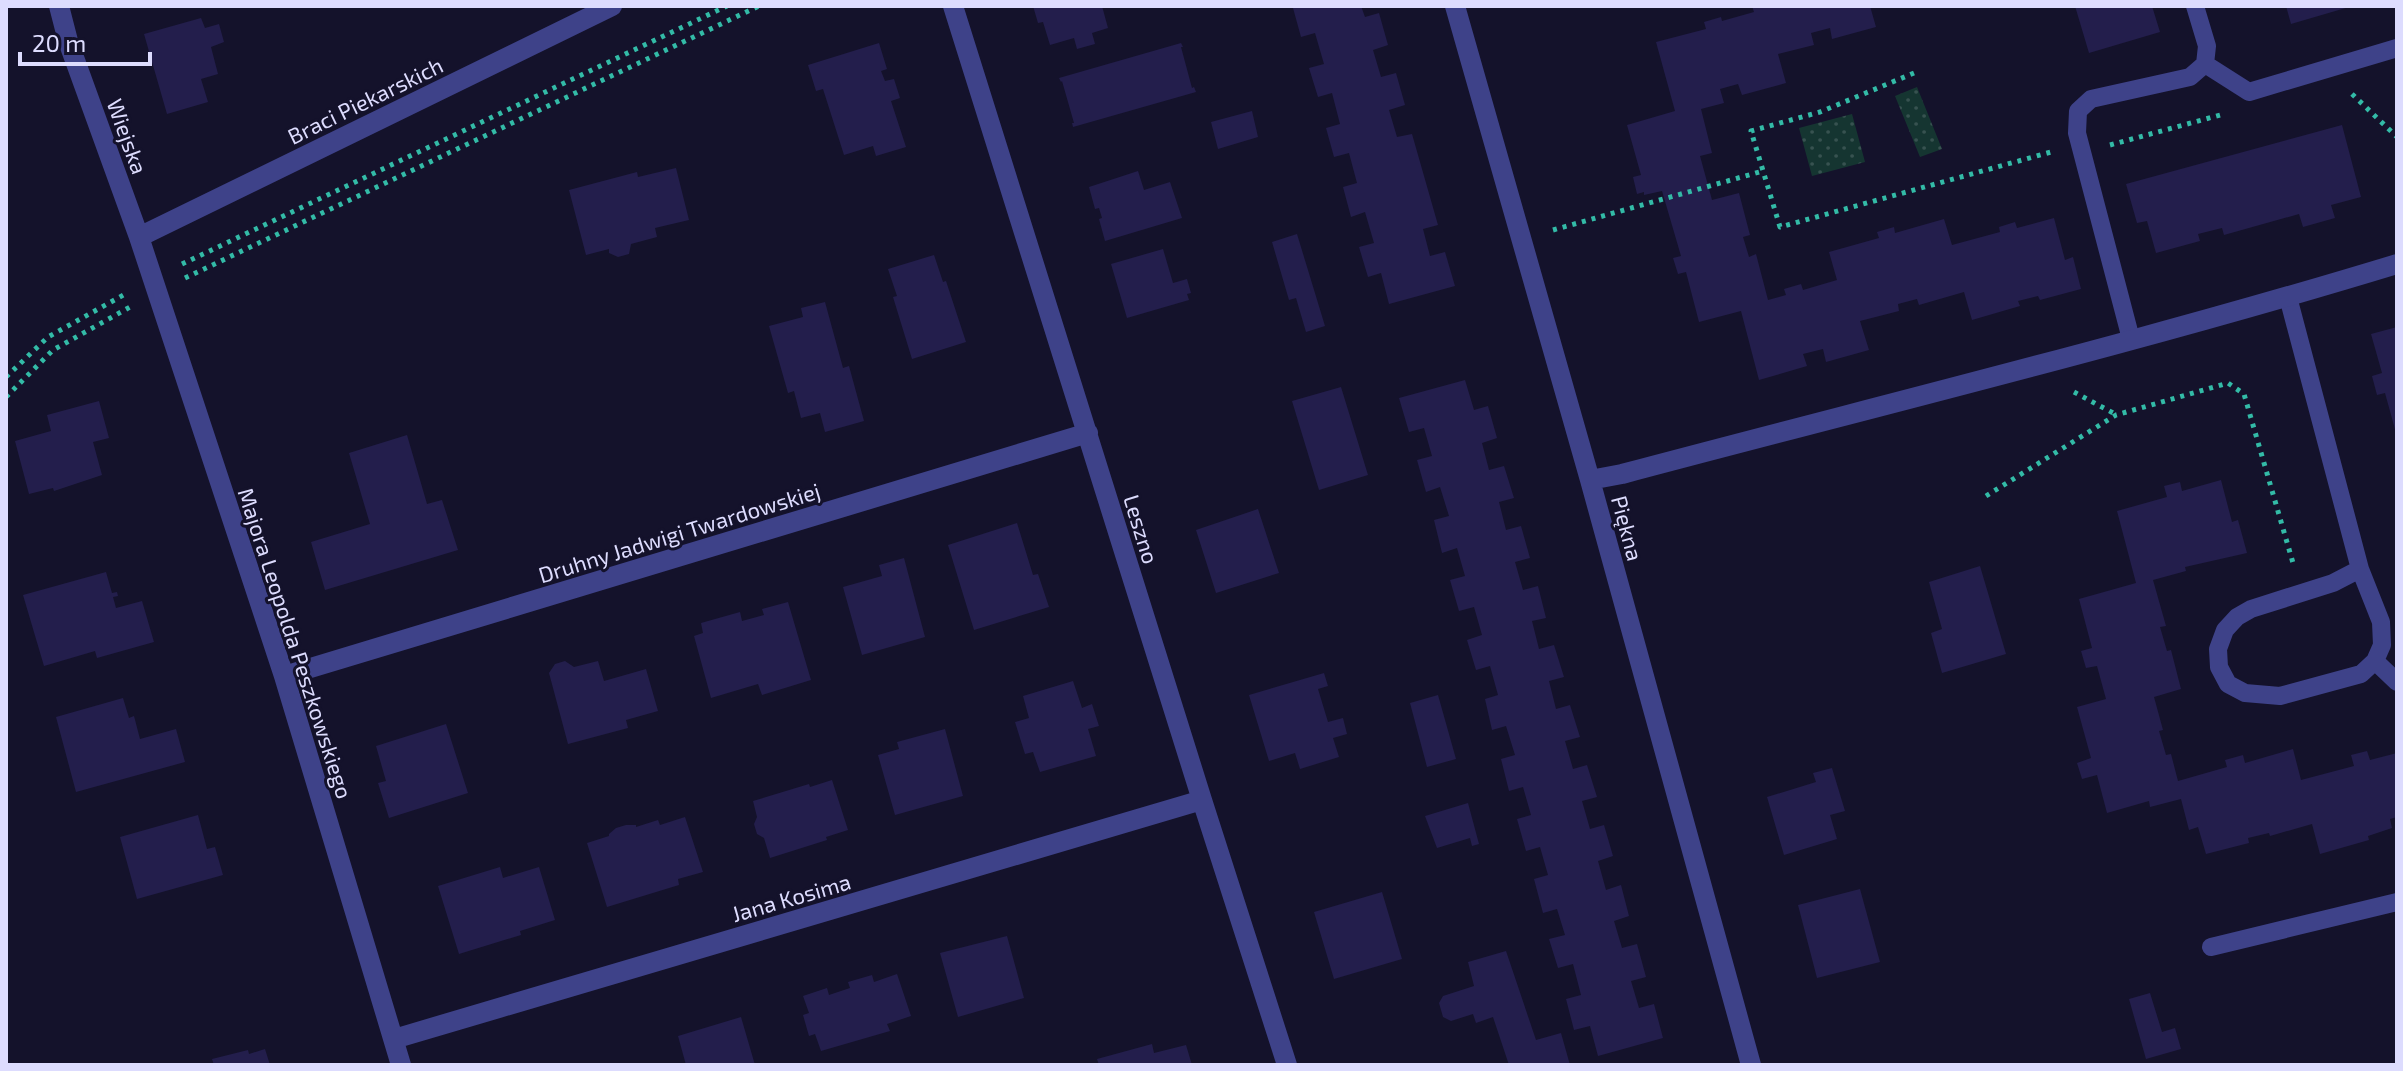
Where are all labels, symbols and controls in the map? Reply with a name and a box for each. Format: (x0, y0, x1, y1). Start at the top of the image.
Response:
scale bar (20, 16, 150, 66)
text: 20 m (32, 28, 86, 57)
street label: Braci Piekarskich (283, 51, 447, 149)
street label: Wiejska (101, 95, 154, 177)
street label: Druhny Jadwigi Twardowskiej (535, 477, 823, 588)
street label: Majora Leopolda Peszkowskiego (232, 484, 359, 802)
street label: Leszno (1119, 491, 1165, 567)
street label: Piękna (1607, 493, 1649, 563)
street label: Jana Kosima (729, 868, 853, 926)

